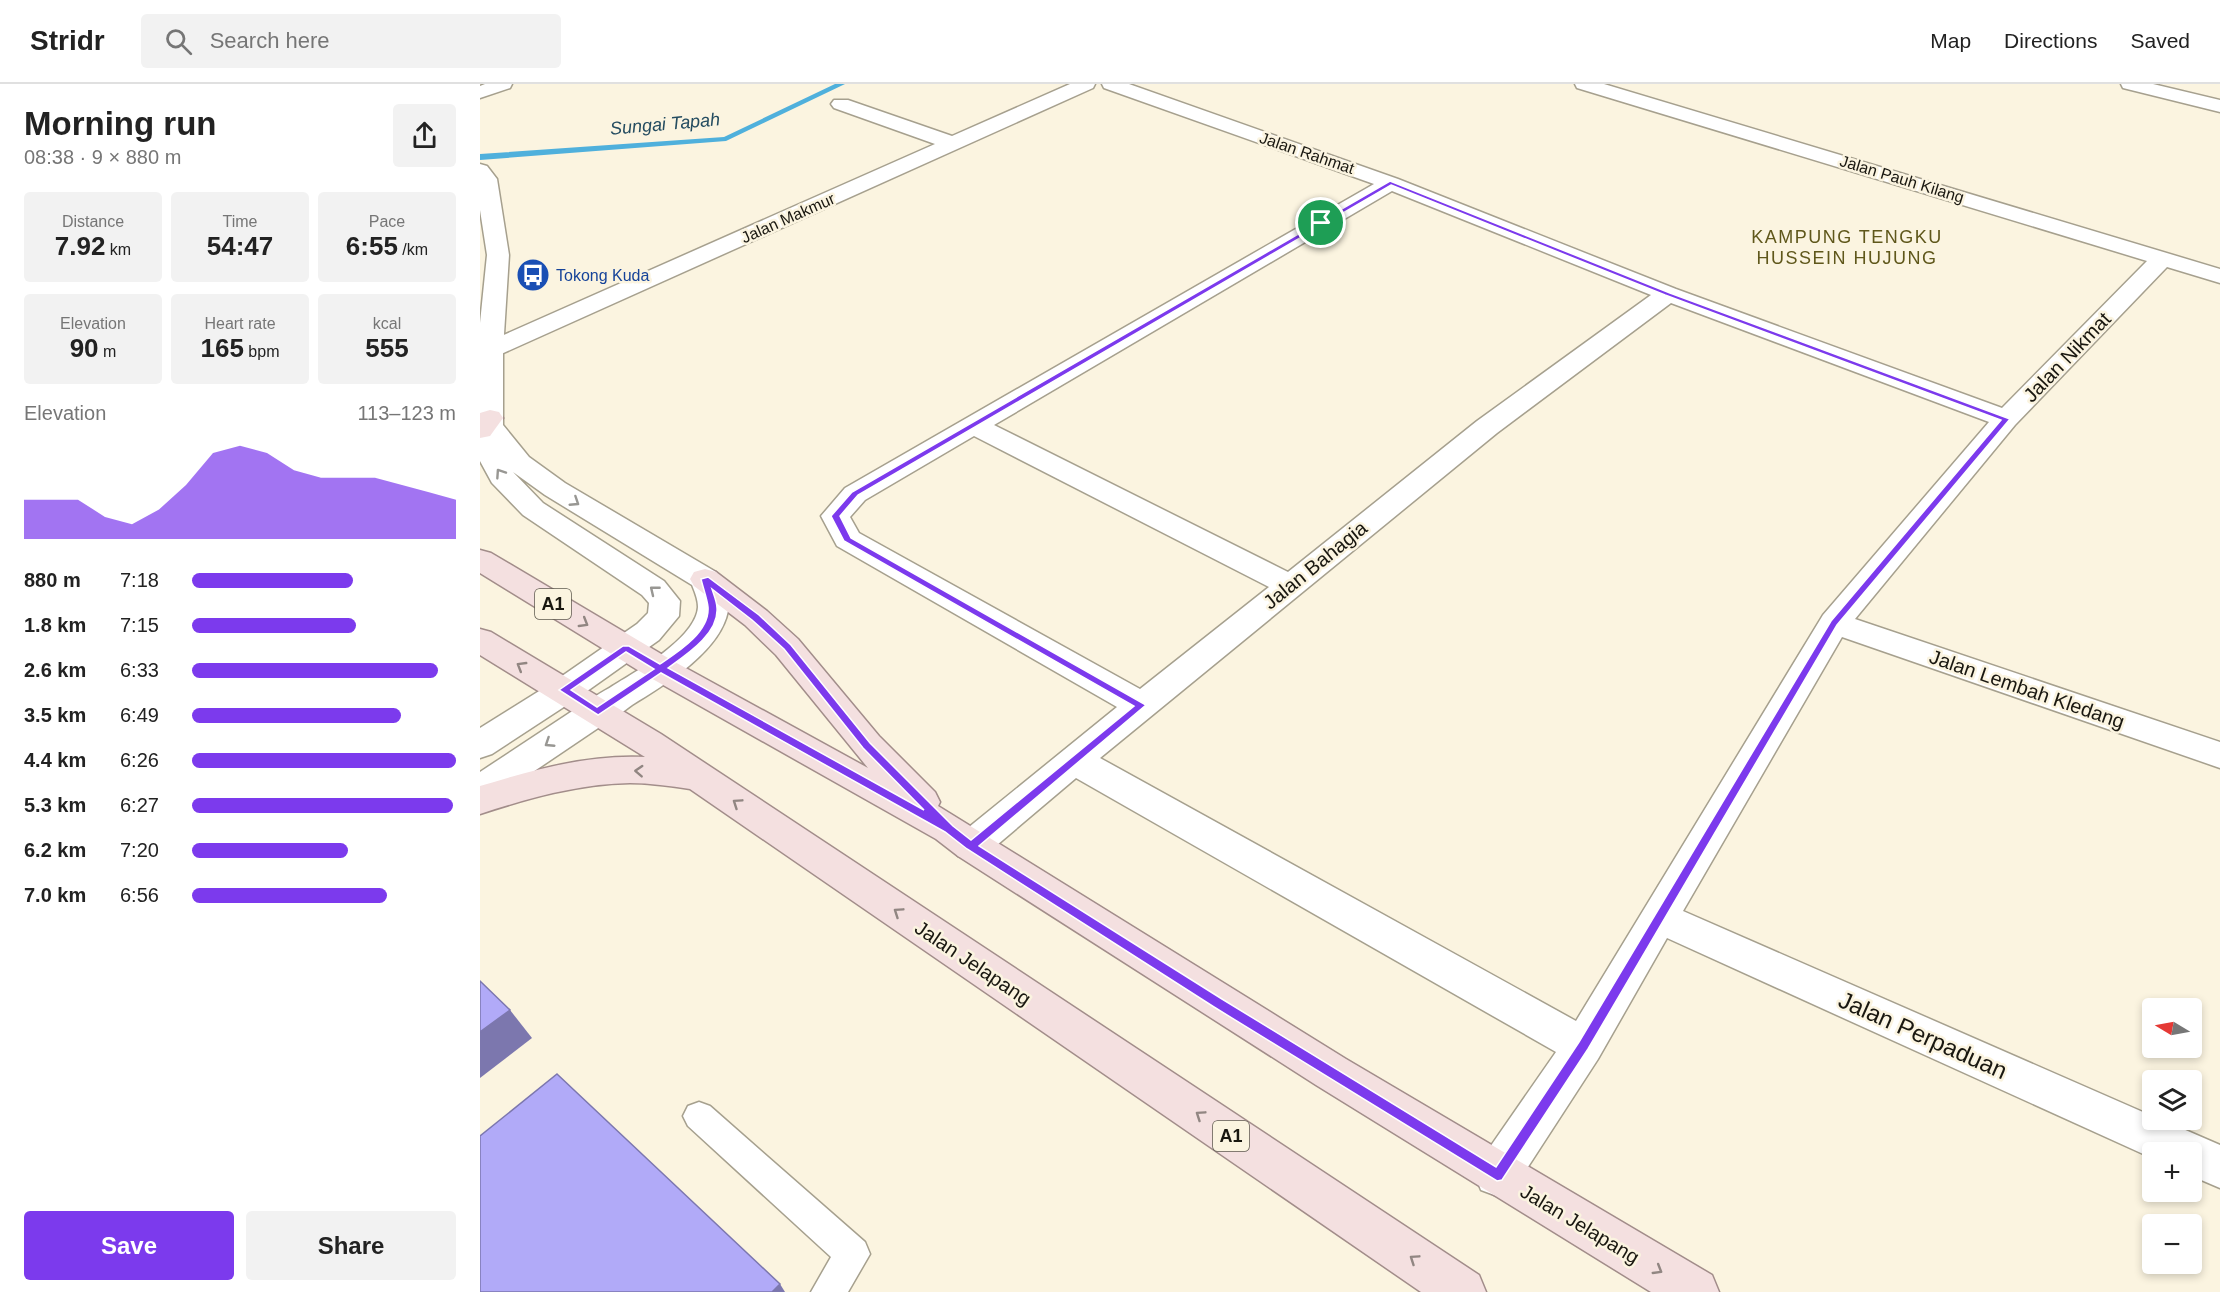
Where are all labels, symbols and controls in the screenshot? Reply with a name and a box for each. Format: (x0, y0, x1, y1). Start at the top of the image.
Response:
search box (141, 14, 561, 68)
text: Stridr (30, 25, 105, 56)
icon: search (162, 25, 195, 58)
text: Search here (210, 28, 330, 53)
text: Map (1930, 29, 1971, 52)
text: Directions (2004, 29, 2097, 52)
text: Saved (2130, 29, 2190, 52)
button: share (393, 104, 456, 167)
text: Morning run (24, 105, 216, 142)
water label: Sungai Tapah (609, 109, 721, 139)
street label: Jalan Rahmat (1258, 129, 1357, 177)
text: 08:38 · 9 × 880 m (24, 146, 181, 168)
street label: Jalan Pauh Kilang (1838, 152, 1966, 206)
street label: Jalan Makmur (739, 190, 838, 246)
pin (1295, 197, 1346, 248)
icon: arrive (1304, 206, 1337, 239)
text: Distance (62, 213, 124, 230)
text: Time (223, 213, 257, 230)
text: Pace (369, 213, 405, 230)
district label: KAMPUNG TENGKU HUSSEIN HUJUNG (1751, 227, 1943, 268)
text: 7.92 (55, 231, 105, 261)
text: 54:47 (207, 231, 273, 261)
text: 6:55 (346, 231, 398, 261)
text: km (105, 241, 131, 258)
text: /km (398, 241, 428, 258)
bus stop icon: Tokong Kuda (515, 257, 551, 293)
place label: Tokong Kuda (556, 267, 650, 284)
street label: Jalan Nikmat (2019, 307, 2115, 406)
text: Elevation (60, 315, 126, 332)
text: Heart rate (204, 315, 276, 332)
text: kcal (373, 315, 401, 332)
text: 90 (70, 333, 99, 363)
text: 165 (201, 333, 244, 363)
text: 555 (365, 333, 409, 363)
text: m (99, 343, 116, 360)
text: bpm (244, 343, 279, 360)
text: Elevation (24, 402, 106, 424)
text: 113–123 m (357, 402, 456, 424)
one-way arrow (496, 469, 508, 479)
one-way arrow (568, 495, 579, 506)
street label: Jalan Bahagia (1259, 516, 1372, 613)
text: 880 m (24, 569, 81, 591)
text: 7:18 (120, 569, 159, 591)
one-way arrow (650, 587, 661, 598)
road number: A1 (535, 589, 571, 619)
text: 1.8 km (24, 614, 86, 636)
text: 7:15 (120, 614, 159, 636)
one-way arrow (578, 615, 588, 627)
street label: Jalan Lembah Kledang (1927, 645, 2127, 733)
text: 2.6 km (24, 659, 86, 681)
text: 6:33 (120, 659, 159, 681)
one-way arrow (517, 661, 527, 673)
text: 3.5 km (24, 704, 86, 726)
text: 6:49 (120, 704, 159, 726)
one-way arrow (545, 736, 555, 748)
text: 4.4 km (24, 749, 86, 771)
text: 6:26 (120, 749, 159, 771)
one-way arrow (634, 764, 643, 777)
text: 5.3 km (24, 794, 86, 816)
text: 6:27 (120, 794, 159, 816)
one-way arrow (732, 799, 743, 810)
text: 6.2 km (24, 839, 86, 861)
text: 7:20 (120, 839, 159, 861)
text: 7.0 km (24, 884, 86, 906)
text: 6:56 (120, 884, 159, 906)
one-way arrow (894, 909, 905, 920)
street label: Jalan Jelapang (911, 916, 1035, 1010)
street label: Jalan Perpaduan (1835, 986, 2011, 1084)
north arrow (2142, 998, 2202, 1058)
map controls (2142, 998, 2202, 1274)
button: layers (2142, 1070, 2202, 1130)
one-way arrow (1195, 1111, 1206, 1122)
road number: A1 (1213, 1121, 1249, 1151)
button: + (2142, 1142, 2202, 1202)
street label: Jalan Jelapang (1517, 1180, 1643, 1268)
button: Save (24, 1211, 234, 1280)
button: Share (246, 1211, 456, 1280)
button: − (2142, 1214, 2202, 1274)
one-way arrow (1409, 1255, 1420, 1266)
one-way arrow (1652, 1263, 1662, 1274)

